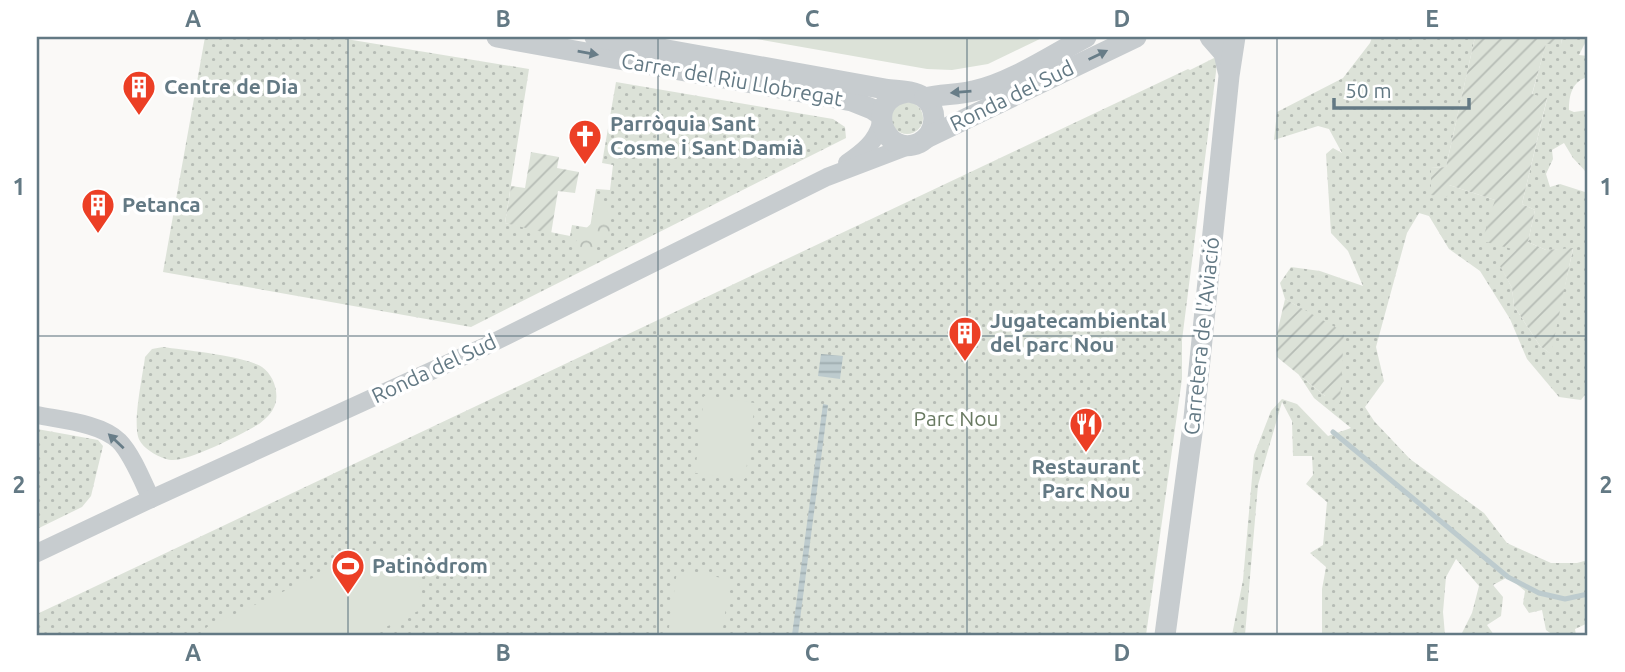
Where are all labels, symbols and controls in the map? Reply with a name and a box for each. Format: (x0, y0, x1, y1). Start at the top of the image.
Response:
text: A (185, 6, 201, 31)
text: B (495, 6, 511, 31)
text: C (805, 6, 820, 31)
text: D (1114, 6, 1130, 31)
text: E (1425, 6, 1439, 31)
one-way arrow (577, 48, 599, 59)
street label: Carrer del Riu Llobregat (620, 48, 845, 110)
one-way arrow (1088, 50, 1108, 61)
street label: Ronda del Sud (946, 55, 1077, 135)
scale bar (1334, 66, 1469, 110)
building icon: Centre de Dia (120, 68, 158, 117)
place label: Centre de Dia (164, 74, 298, 98)
text: 50 m (1345, 78, 1392, 102)
one-way arrow (950, 87, 972, 98)
place label: Parròquia Sant Cosme i Sant Damià (610, 111, 804, 159)
church icon: Parròquia Sant Cosme i Sant Damià (566, 117, 604, 166)
text: 1 (13, 174, 25, 199)
text: 1 (1600, 174, 1612, 199)
building icon: Petanca (79, 186, 117, 235)
place label: Petanca (122, 192, 201, 216)
street label: Carretera de l'Aviació (1179, 236, 1223, 436)
place label: Jugatecambiental del parc Nou (990, 308, 1167, 356)
building icon: Jugatecambiental del parc Nou (946, 314, 984, 363)
street label: Ronda del Sud (367, 329, 500, 407)
restaurant icon: Restaurant Parc Nou (1067, 405, 1105, 454)
park label: Parc Nou (914, 406, 998, 430)
one-way arrow (107, 433, 124, 449)
place label: Restaurant Parc Nou (1032, 454, 1141, 502)
text: 2 (13, 472, 25, 497)
text: 2 (1600, 472, 1612, 497)
sports icon: Patinòdrom (329, 547, 367, 596)
place label: Patinòdrom (372, 553, 488, 577)
text: A (185, 640, 201, 665)
text: B (495, 640, 511, 665)
text: C (805, 640, 820, 665)
text: D (1114, 640, 1130, 665)
text: E (1425, 640, 1439, 665)

